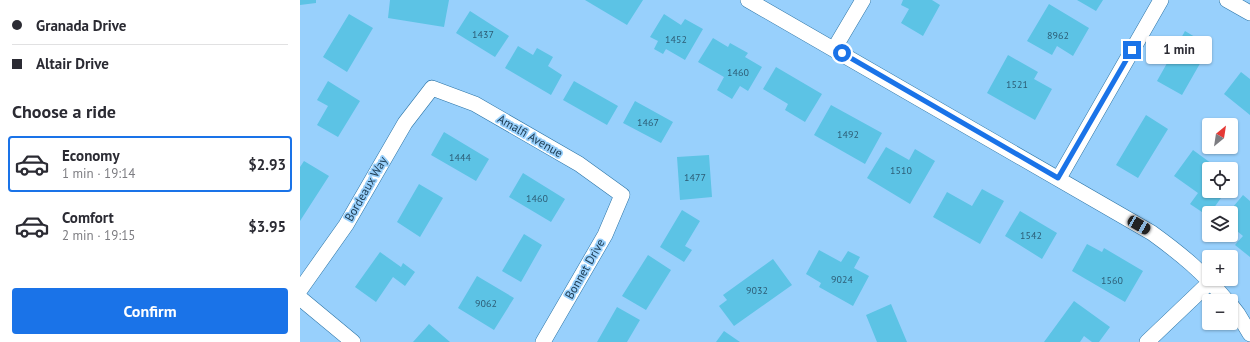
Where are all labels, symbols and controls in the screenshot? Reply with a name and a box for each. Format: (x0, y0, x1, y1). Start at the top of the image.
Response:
text: Granada Drive (36, 16, 126, 35)
house number: 1437 (472, 28, 494, 41)
house number: 8962 (1047, 29, 1069, 42)
house number: 1452 (665, 33, 687, 46)
callout: 1 min (1146, 36, 1212, 64)
route end (1123, 41, 1141, 59)
text: 1 min (1163, 41, 1195, 58)
route start (833, 44, 851, 62)
text: Altair Drive (36, 54, 109, 73)
house number: 1460 (727, 66, 749, 79)
house number: 1521 (1006, 78, 1028, 91)
text: Choose a ride (12, 100, 116, 123)
street label: Amalfi Avenue (495, 111, 566, 160)
house number: 1467 (637, 116, 659, 129)
north arrow (1202, 118, 1238, 154)
map controls (1202, 118, 1238, 330)
house number: 1492 (837, 128, 859, 141)
icon: car (14, 146, 50, 182)
text: Economy (62, 146, 120, 165)
house number: 1444 (449, 151, 471, 164)
street label: Bordeaux Way (341, 153, 390, 224)
text: $2.93 (248, 155, 286, 174)
button: locate (1202, 162, 1238, 198)
house number: 1510 (890, 164, 912, 177)
text: 1 min · 19:14 (62, 165, 135, 182)
house number: 1477 (684, 171, 706, 184)
house number: 1460 (526, 192, 548, 205)
button: layers (1202, 206, 1238, 242)
icon: car (14, 208, 50, 244)
text: Comfort (62, 208, 114, 227)
car (1126, 214, 1152, 236)
text: $3.95 (248, 217, 286, 236)
text: 2 min · 19:15 (62, 227, 135, 244)
house number: 1542 (1020, 229, 1042, 242)
street label: Bonnet Drive (561, 236, 608, 301)
button: + (1202, 250, 1238, 286)
house number: 9024 (831, 273, 853, 286)
house number: 1560 (1101, 274, 1123, 287)
house number: 9032 (746, 284, 768, 297)
button: Confirm (12, 288, 288, 334)
button: − (1202, 294, 1238, 330)
house number: 9062 (475, 297, 497, 310)

